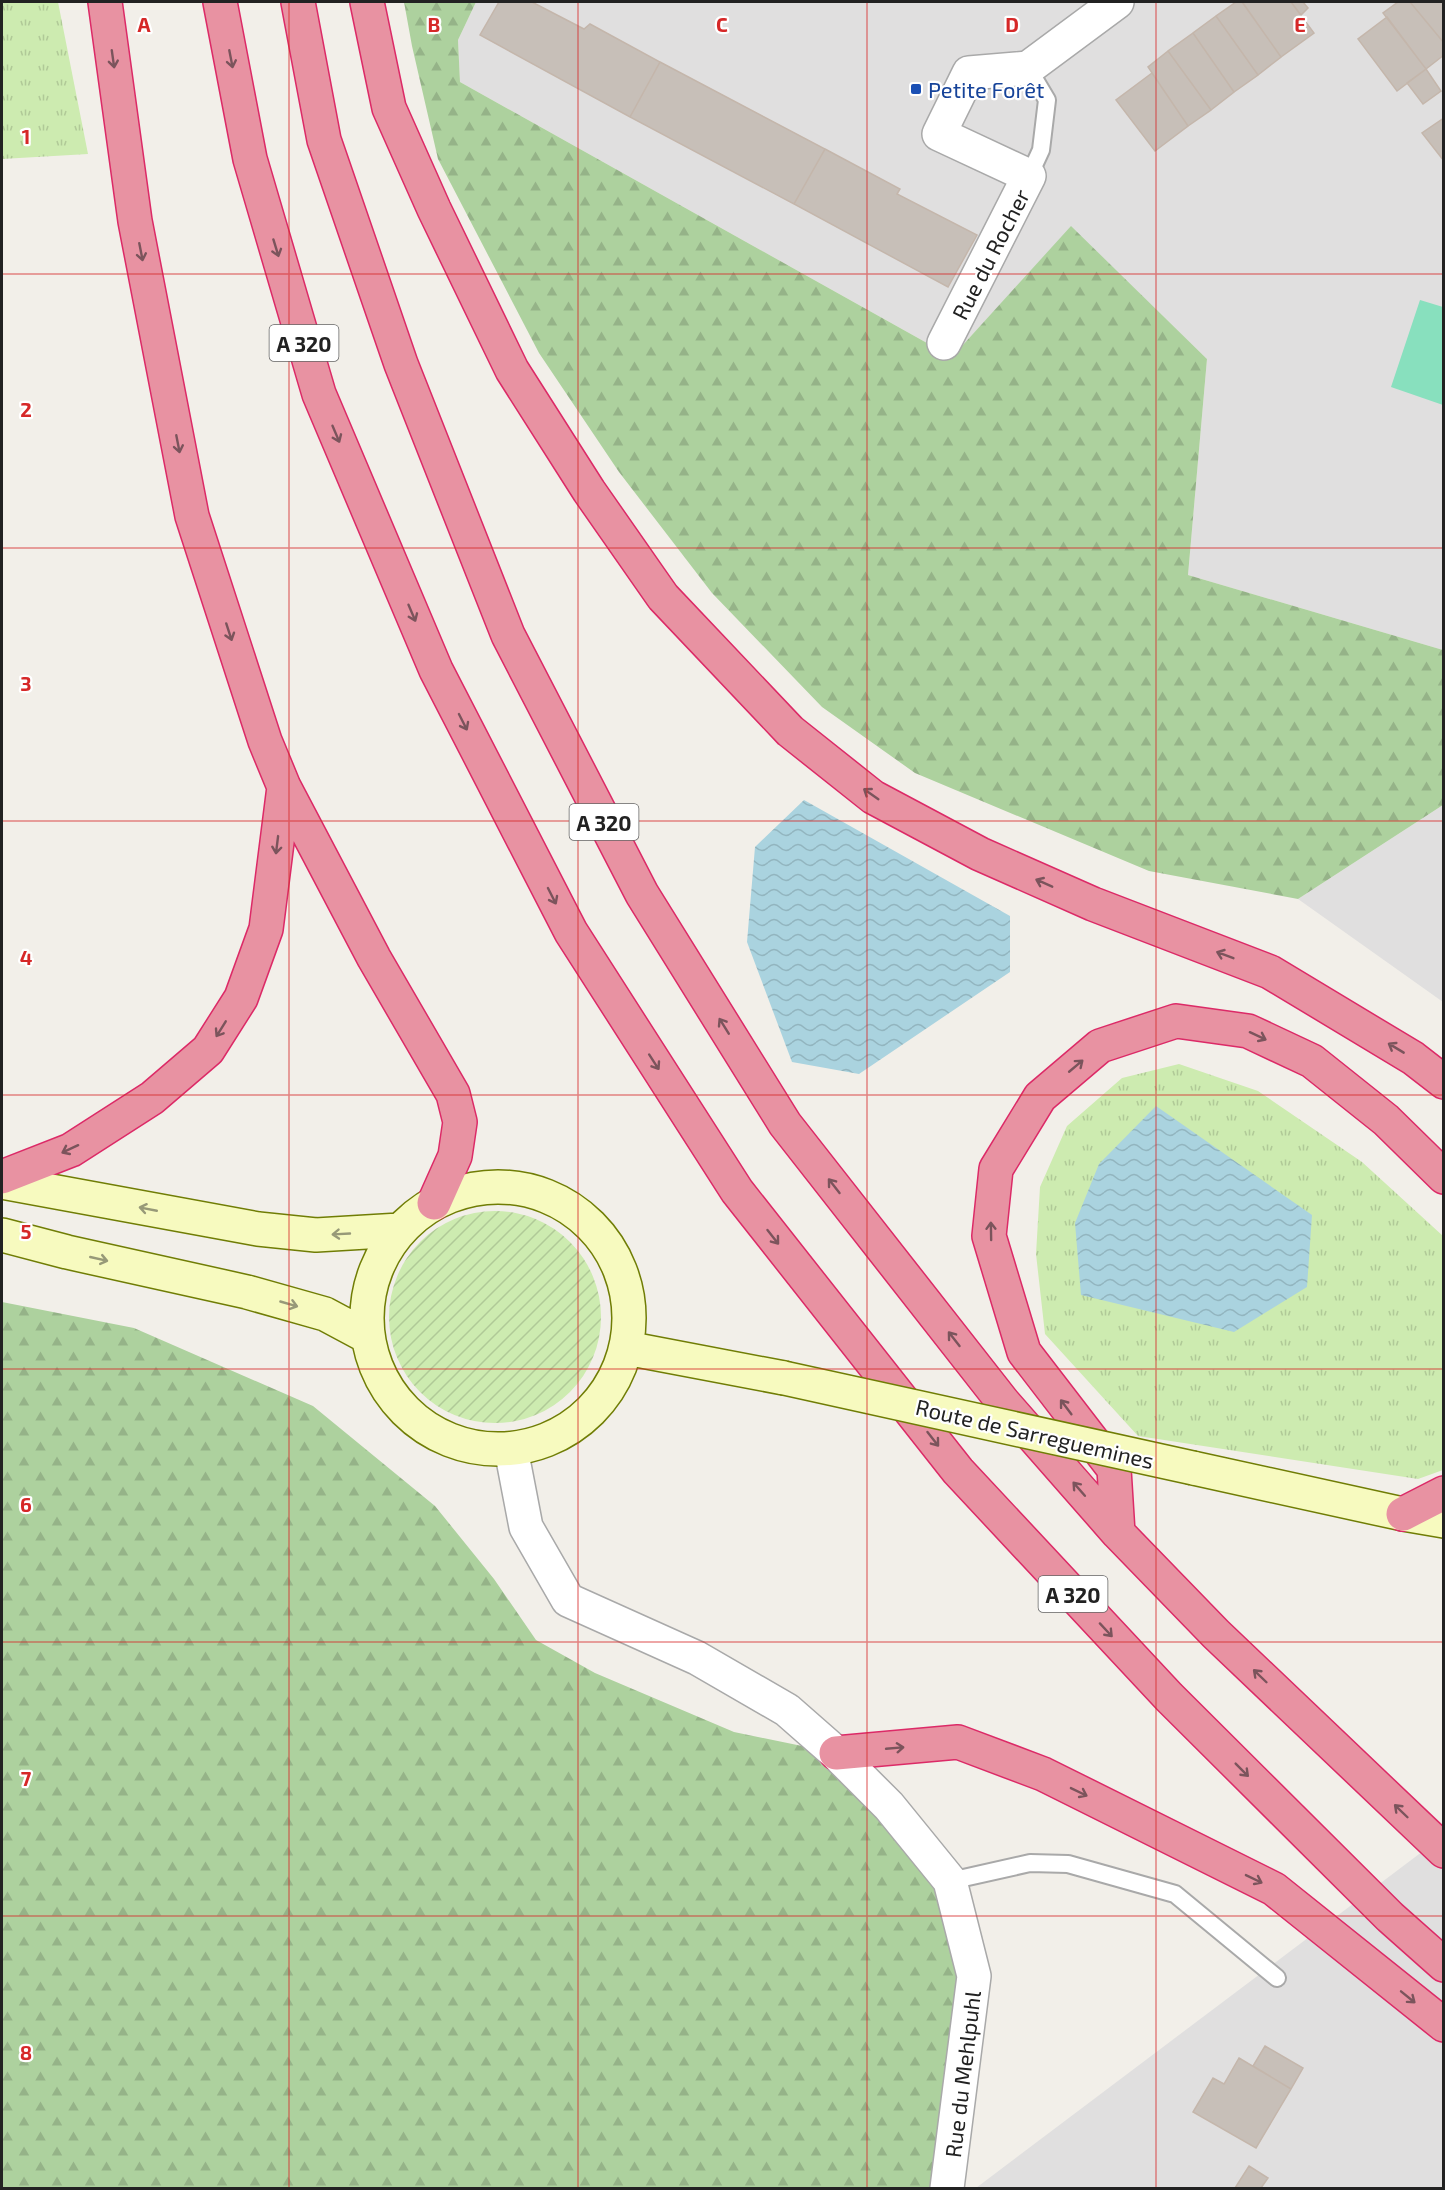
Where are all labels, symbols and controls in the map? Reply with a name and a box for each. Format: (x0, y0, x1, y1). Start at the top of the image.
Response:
text: A (137, 12, 151, 36)
text: B (428, 12, 440, 36)
text: C (716, 12, 728, 36)
text: D (1005, 12, 1019, 36)
text: E (1294, 12, 1306, 36)
one-way arrow (108, 49, 119, 69)
one-way arrow (226, 49, 237, 68)
place label: Petite Forêt (928, 76, 1044, 102)
marker: Petite Forêt (909, 82, 923, 96)
text: 1 (22, 124, 30, 148)
street label: Rue du Rocher (946, 184, 1034, 324)
one-way arrow (271, 238, 282, 257)
one-way arrow (136, 242, 147, 262)
road number: A 320 (270, 325, 338, 361)
text: 2 (20, 397, 32, 421)
one-way arrow (331, 424, 342, 442)
one-way arrow (173, 434, 184, 453)
one-way arrow (407, 604, 418, 622)
one-way arrow (225, 622, 236, 641)
text: 3 (20, 671, 32, 695)
one-way arrow (458, 713, 469, 731)
one-way arrow (863, 788, 879, 800)
road number: A 320 (570, 804, 638, 840)
one-way arrow (271, 834, 282, 854)
one-way arrow (1036, 877, 1054, 888)
one-way arrow (547, 886, 558, 904)
text: 4 (20, 945, 33, 969)
one-way arrow (1216, 949, 1235, 960)
one-way arrow (717, 1017, 730, 1034)
one-way arrow (215, 1020, 227, 1037)
one-way arrow (1249, 1031, 1267, 1043)
one-way arrow (1388, 1042, 1405, 1054)
one-way arrow (648, 1053, 660, 1069)
one-way arrow (1068, 1059, 1083, 1073)
one-way arrow (62, 1143, 80, 1155)
one-way arrow (827, 1178, 840, 1194)
one-way arrow (139, 1203, 159, 1214)
text: 5 (20, 1219, 32, 1243)
one-way arrow (985, 1222, 997, 1242)
one-way arrow (332, 1228, 352, 1239)
one-way arrow (767, 1228, 780, 1244)
one-way arrow (89, 1254, 108, 1265)
one-way arrow (279, 1299, 298, 1310)
one-way arrow (948, 1332, 961, 1348)
street label: Route de Sarreguemines (913, 1393, 1157, 1473)
one-way arrow (1060, 1399, 1073, 1415)
one-way arrow (926, 1431, 939, 1447)
one-way arrow (1072, 1482, 1086, 1497)
text: 6 (20, 1492, 32, 1516)
road number: A 320 (1038, 1576, 1108, 1612)
one-way arrow (1099, 1622, 1113, 1637)
one-way arrow (1253, 1669, 1268, 1683)
one-way arrow (884, 1742, 904, 1753)
one-way arrow (1235, 1762, 1250, 1777)
text: 7 (21, 1766, 32, 1790)
one-way arrow (1070, 1787, 1088, 1798)
one-way arrow (1394, 1803, 1409, 1818)
one-way arrow (1244, 1873, 1262, 1885)
street label: Rue du Mehlpuhl (939, 1989, 985, 2159)
one-way arrow (1400, 1990, 1415, 2004)
text: 8 (20, 2040, 32, 2064)

